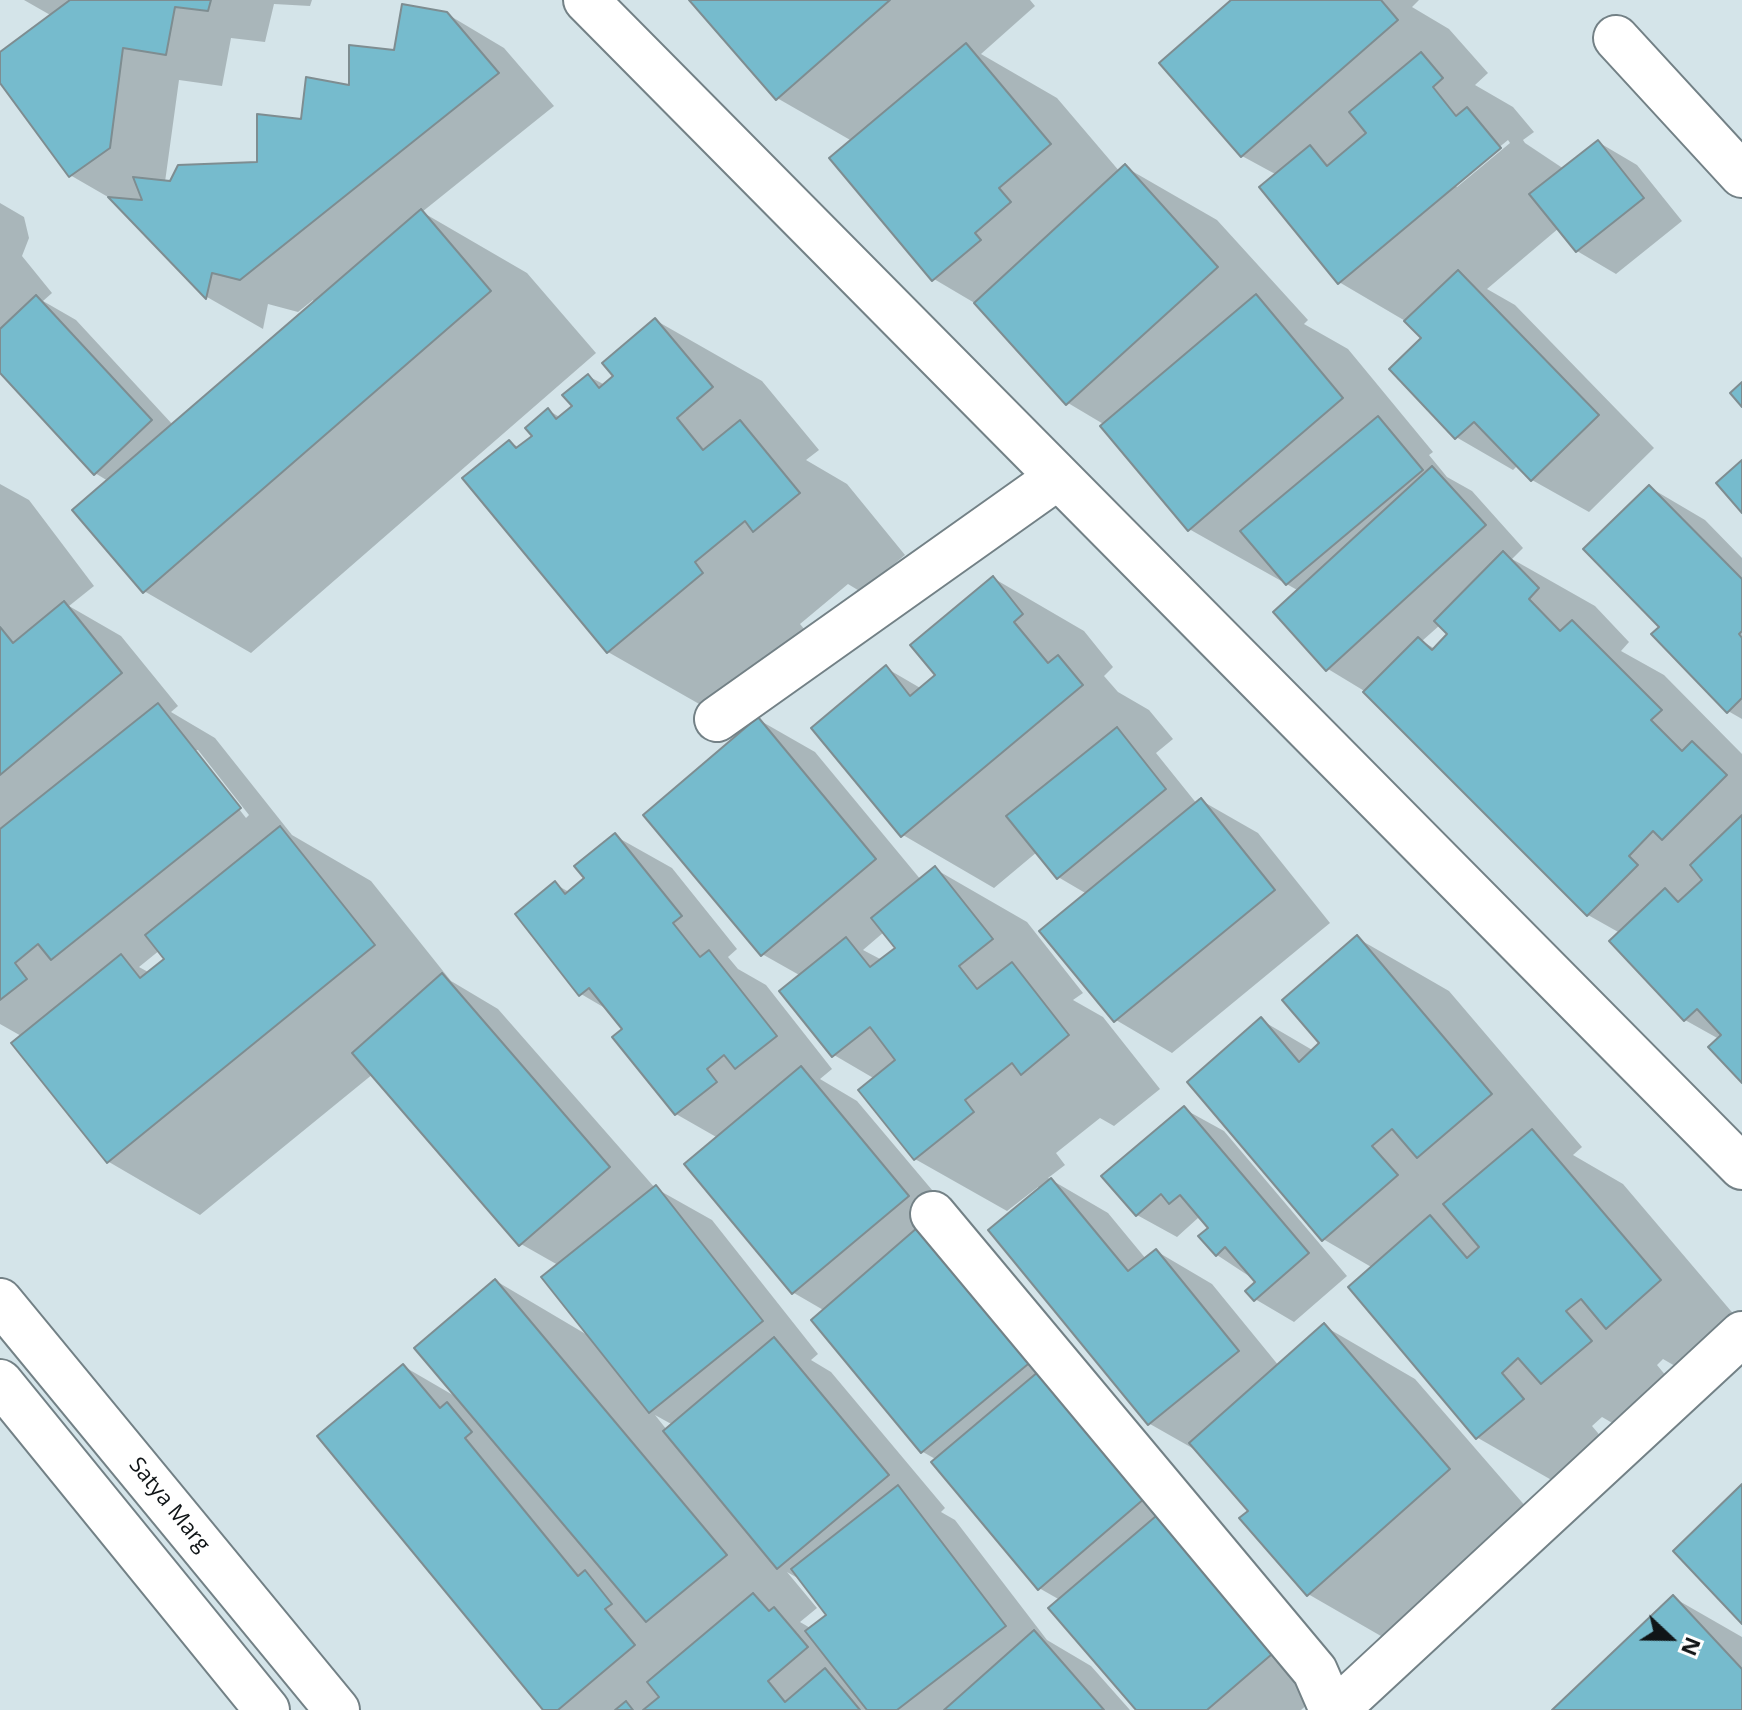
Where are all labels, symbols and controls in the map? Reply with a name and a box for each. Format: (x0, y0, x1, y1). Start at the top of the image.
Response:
street label: Satya Marg (123, 1452, 215, 1558)
north arrow (1630, 1598, 1710, 1678)
text: N (1675, 1633, 1710, 1661)

